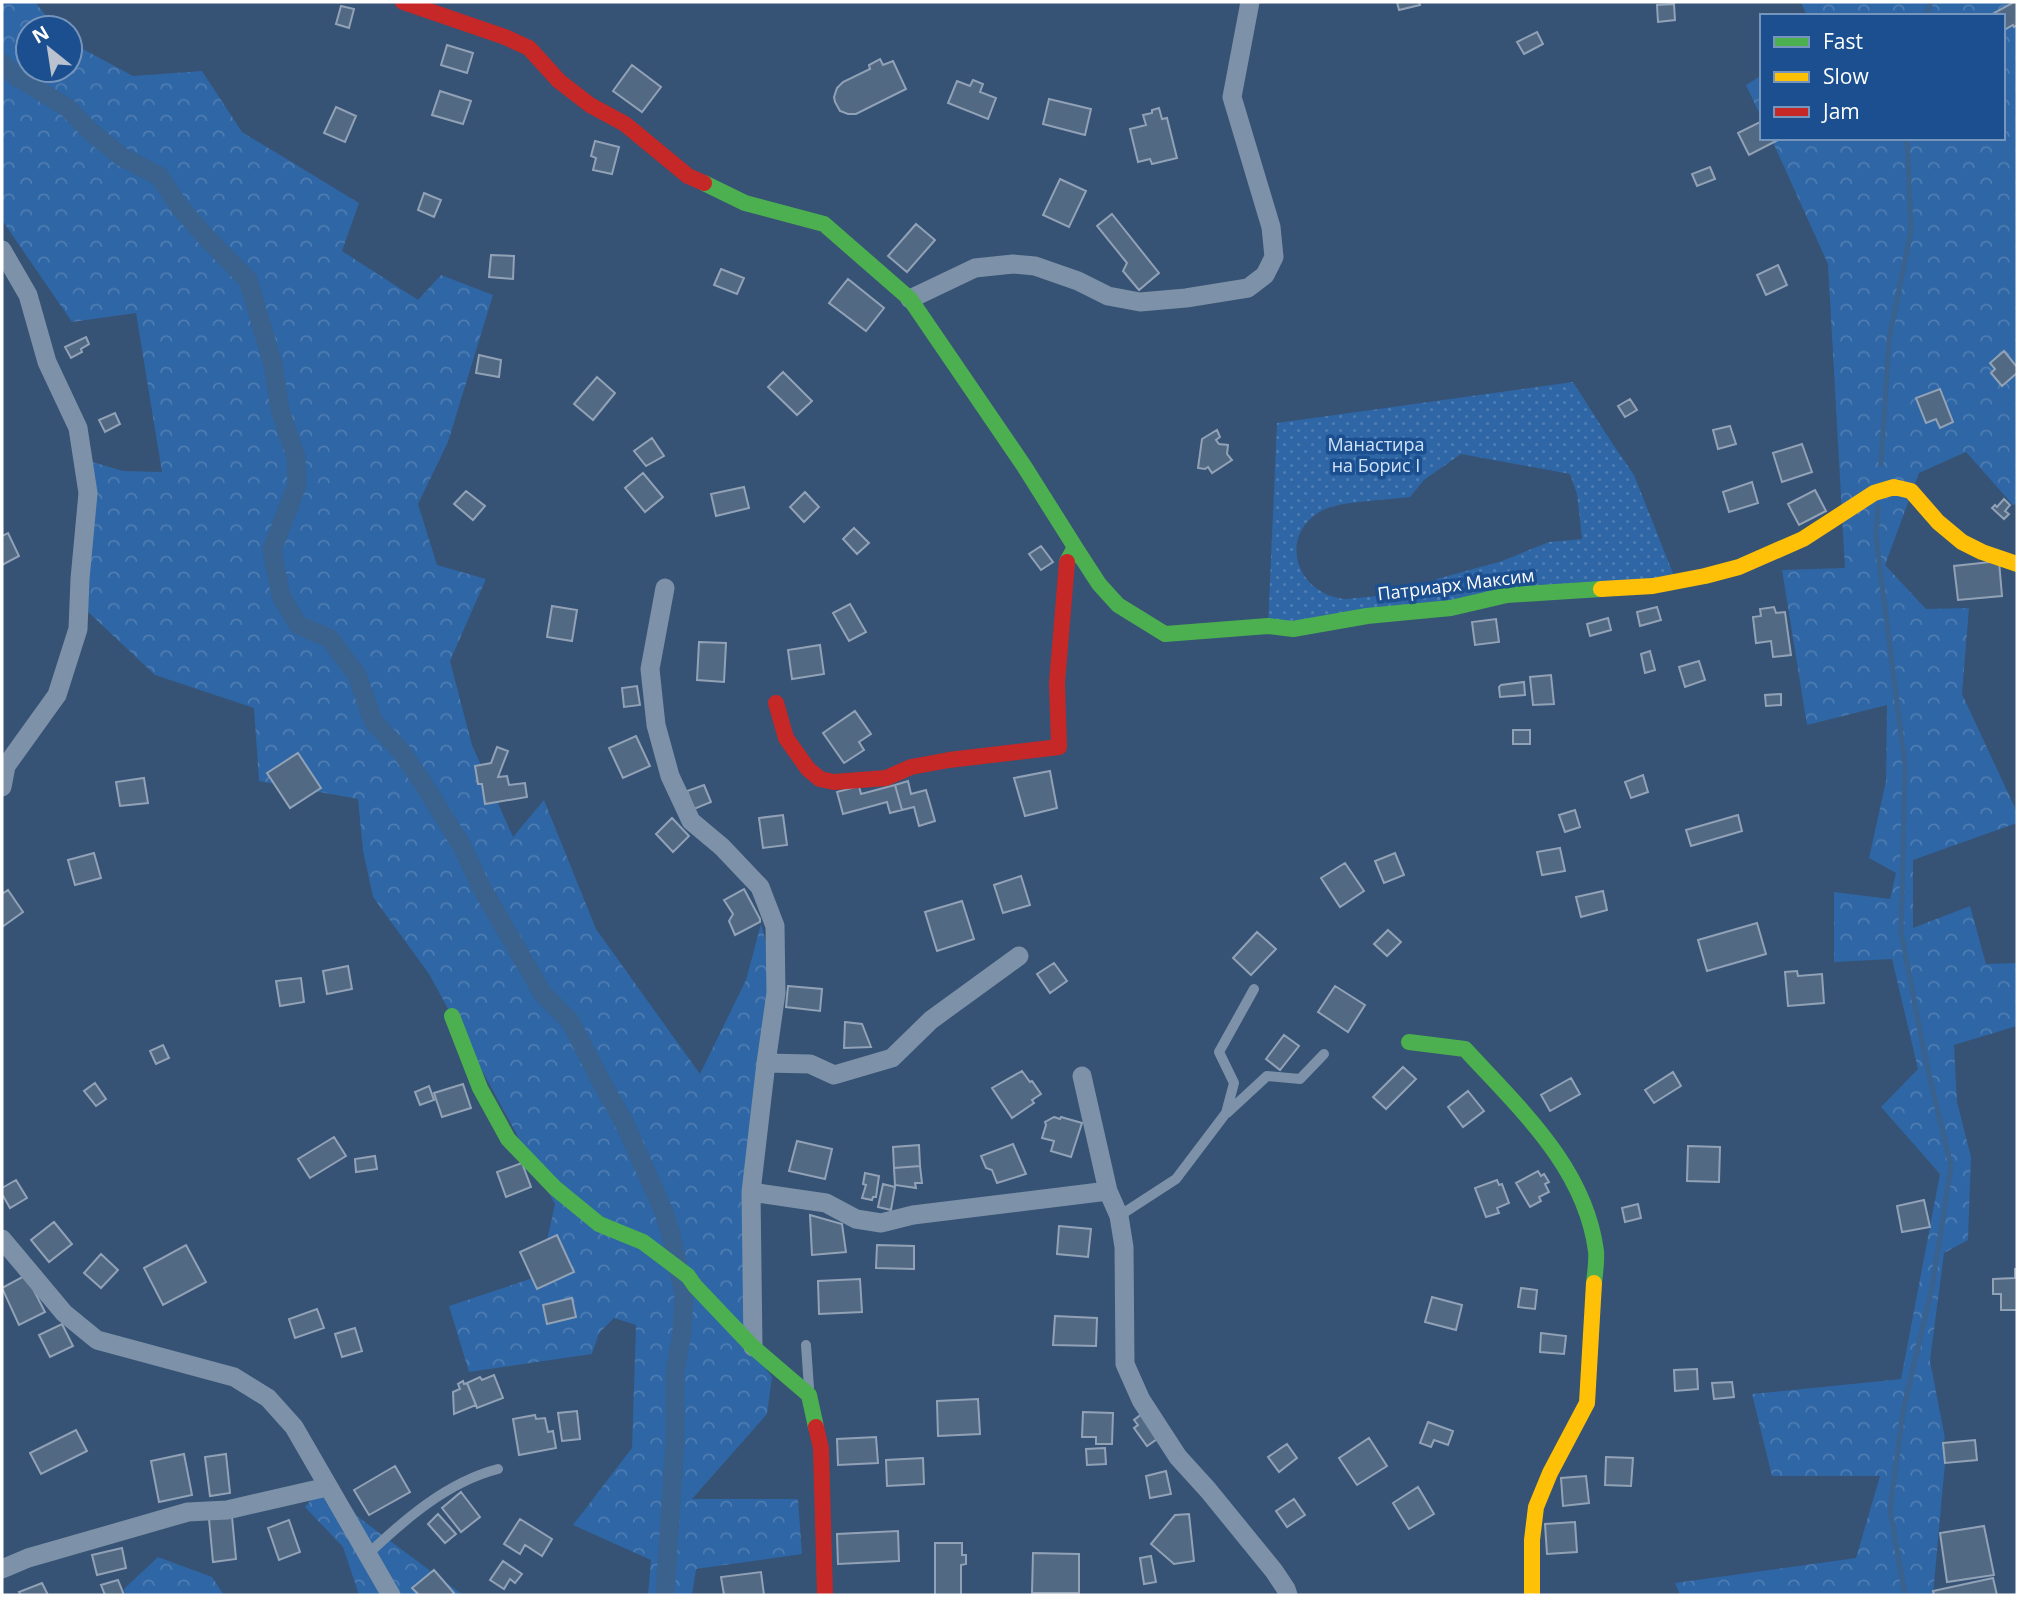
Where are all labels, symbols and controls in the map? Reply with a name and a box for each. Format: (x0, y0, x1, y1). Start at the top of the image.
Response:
north arrow (14, 14, 84, 84)
legend (1760, 14, 2005, 140)
text: N (27, 19, 54, 49)
text: Fast (1823, 27, 1863, 55)
text: Slow (1823, 62, 1869, 90)
text: Jam (1821, 97, 1860, 125)
park label: Манастира на Борис І (1327, 432, 1425, 477)
street label: Патриарх Максим (1376, 562, 1536, 606)

